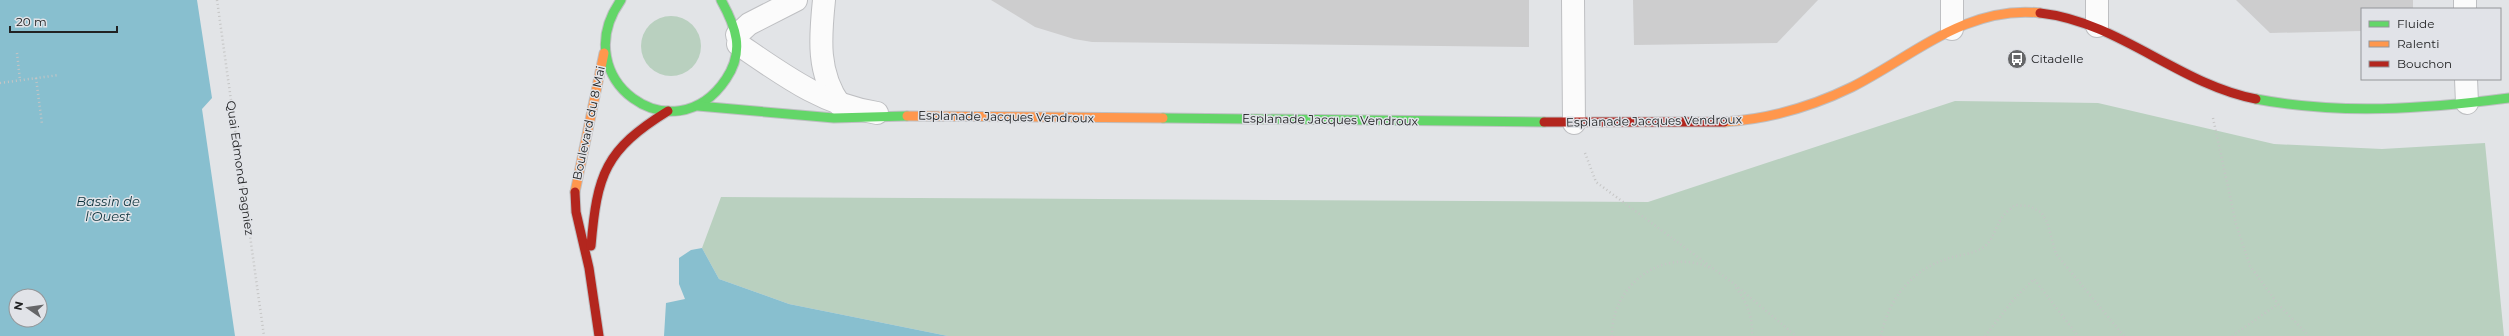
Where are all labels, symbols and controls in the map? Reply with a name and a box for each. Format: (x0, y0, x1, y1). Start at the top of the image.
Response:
scale bar (10, 8, 117, 34)
legend (2361, 8, 2501, 80)
text: 20 m (16, 14, 47, 29)
text: Fluide (2397, 16, 2435, 31)
text: Ralenti (2397, 36, 2439, 51)
bus stop icon: Citadelle (2006, 48, 2028, 70)
place label: Citadelle (2031, 51, 2083, 66)
text: Bouchon (2397, 56, 2452, 71)
street label: Boulevard du 8 Mai (569, 65, 608, 181)
street label: Quai Edmond Pagniez (224, 100, 257, 236)
street label: Esplanade Jacques Vendroux (918, 107, 1095, 126)
street label: Esplanade Jacques Vendroux (1242, 110, 1419, 129)
street label: Esplanade Jacques Vendroux (1566, 111, 1743, 130)
water label: Bassin de l'Ouest (76, 193, 140, 224)
north arrow (8, 288, 48, 328)
text: N (10, 300, 26, 312)

